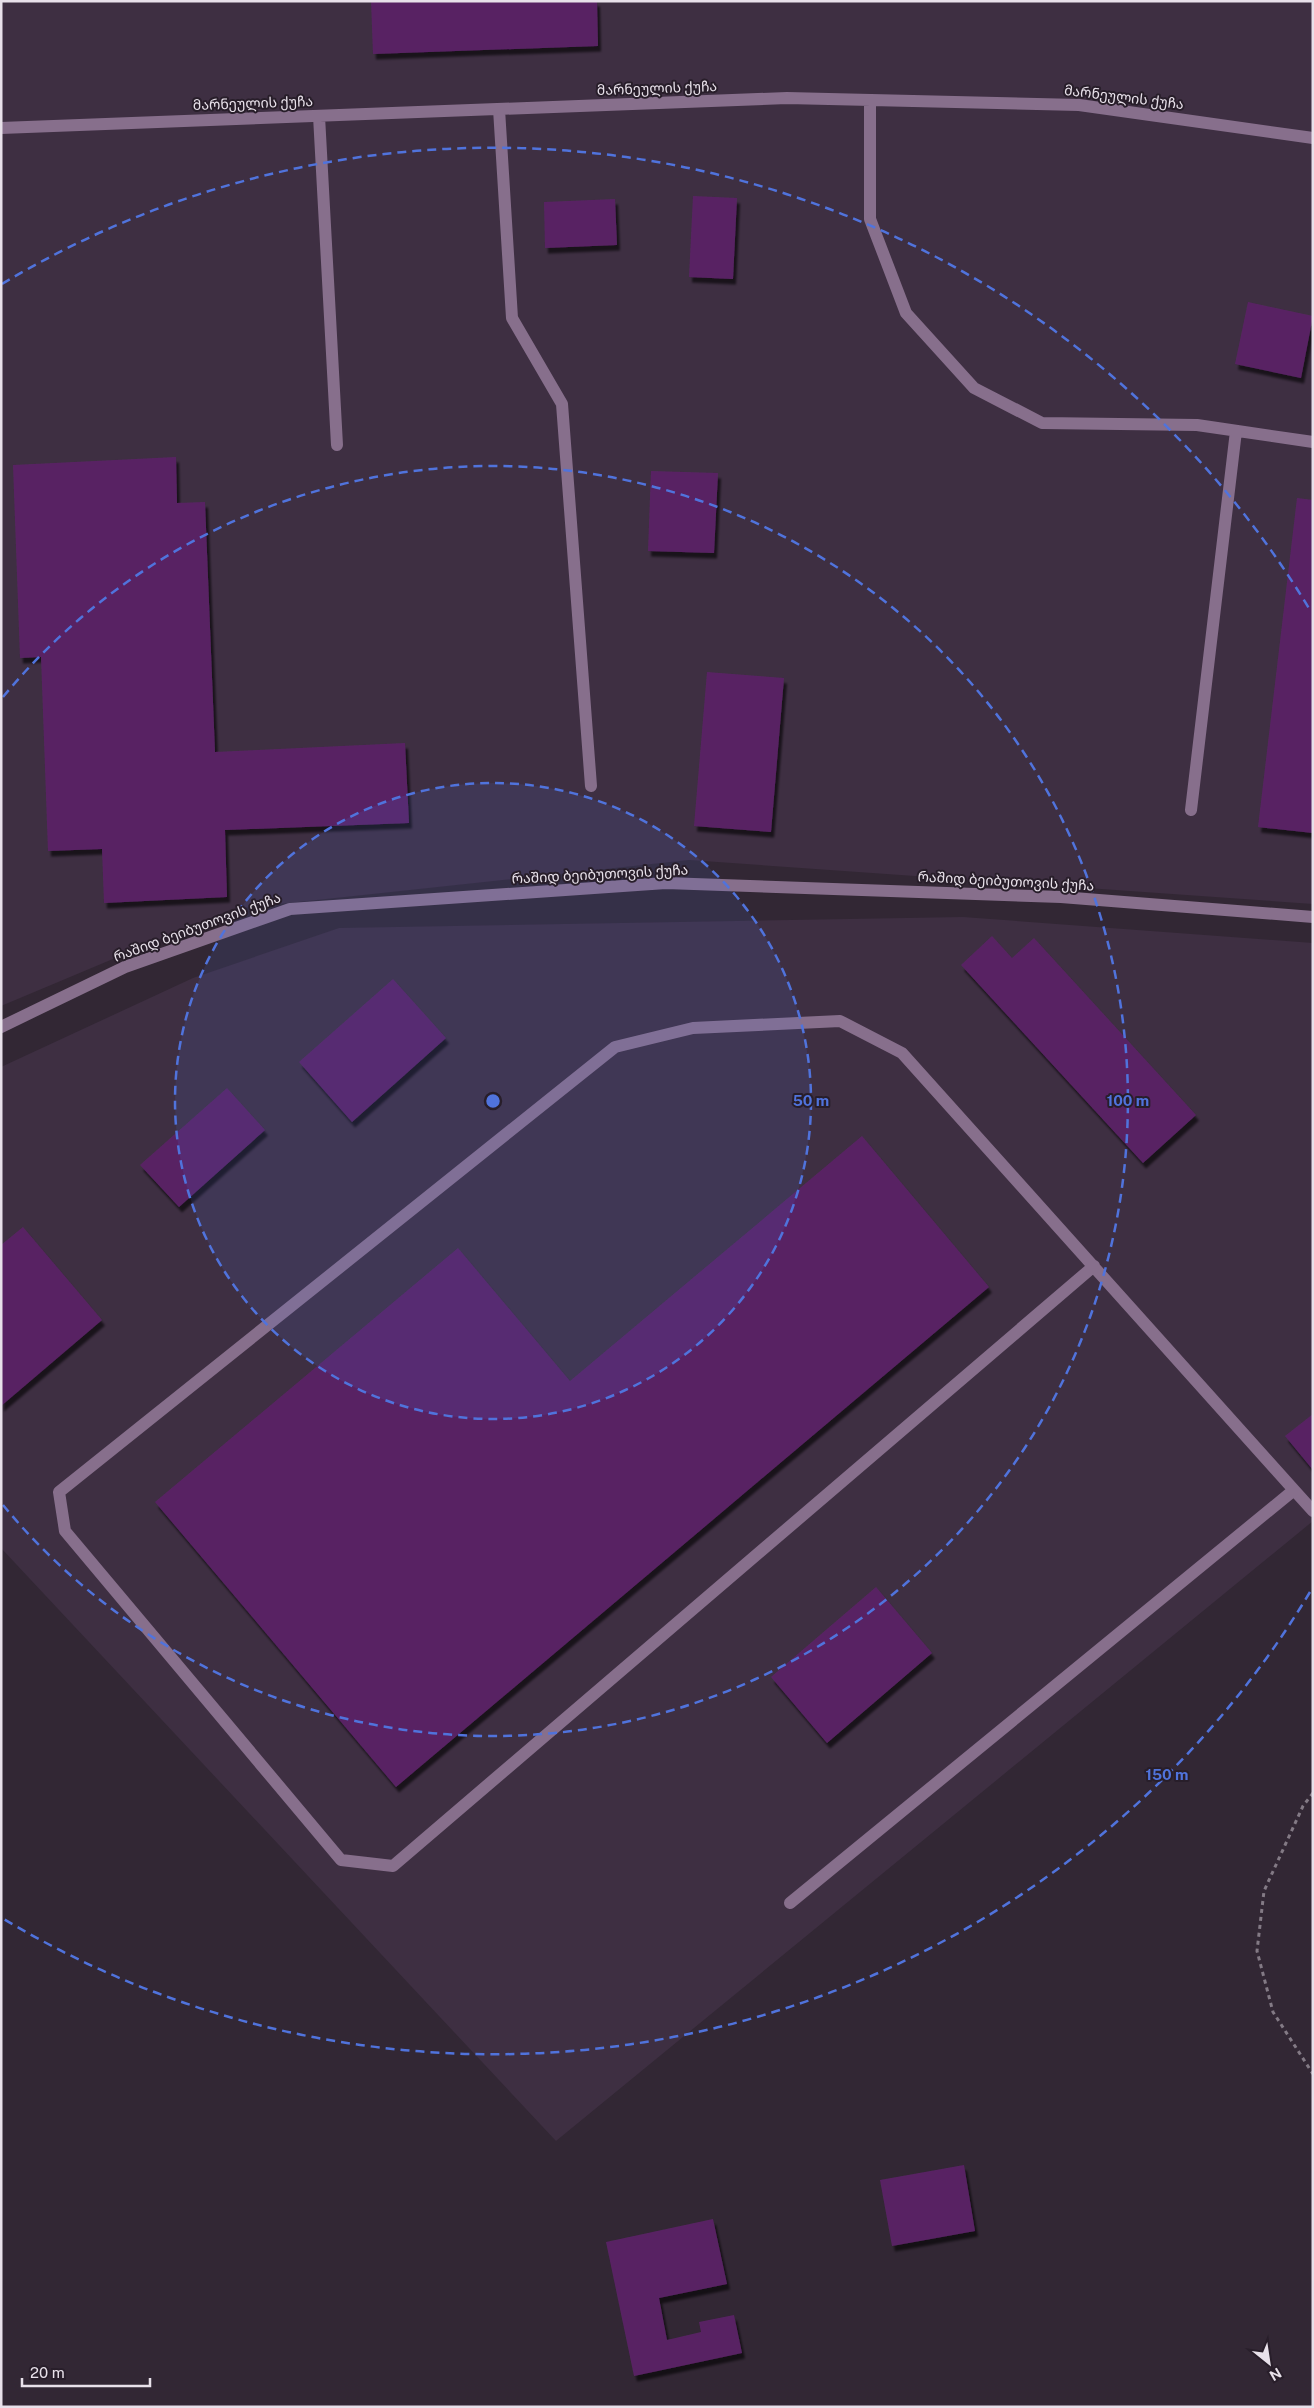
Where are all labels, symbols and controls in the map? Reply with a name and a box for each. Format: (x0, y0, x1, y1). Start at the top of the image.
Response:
street label: მარნეულის ქუჩა (597, 78, 717, 99)
street label: მარნეულის ქუჩა (1063, 82, 1185, 113)
street label: მარნეულის ქუჩა (193, 93, 313, 114)
street label: რაშიდ ბეიბუთოვის ქუჩა (511, 861, 689, 888)
street label: რაშიდ ბეიბუთოვის ქუჩა (917, 868, 1095, 895)
street label: რაშიდ ბეიბუთოვის ქუჩა (111, 889, 283, 966)
centre of rings (484, 1092, 502, 1110)
text: 50 m (793, 1092, 829, 1109)
text: 100 m (1107, 1092, 1149, 1109)
text: 150 m (1145, 1766, 1189, 1783)
north arrow (1244, 2338, 1294, 2388)
scale bar (22, 2356, 150, 2388)
text: 20 m (30, 2364, 65, 2381)
text: N (1267, 2365, 1284, 2384)

